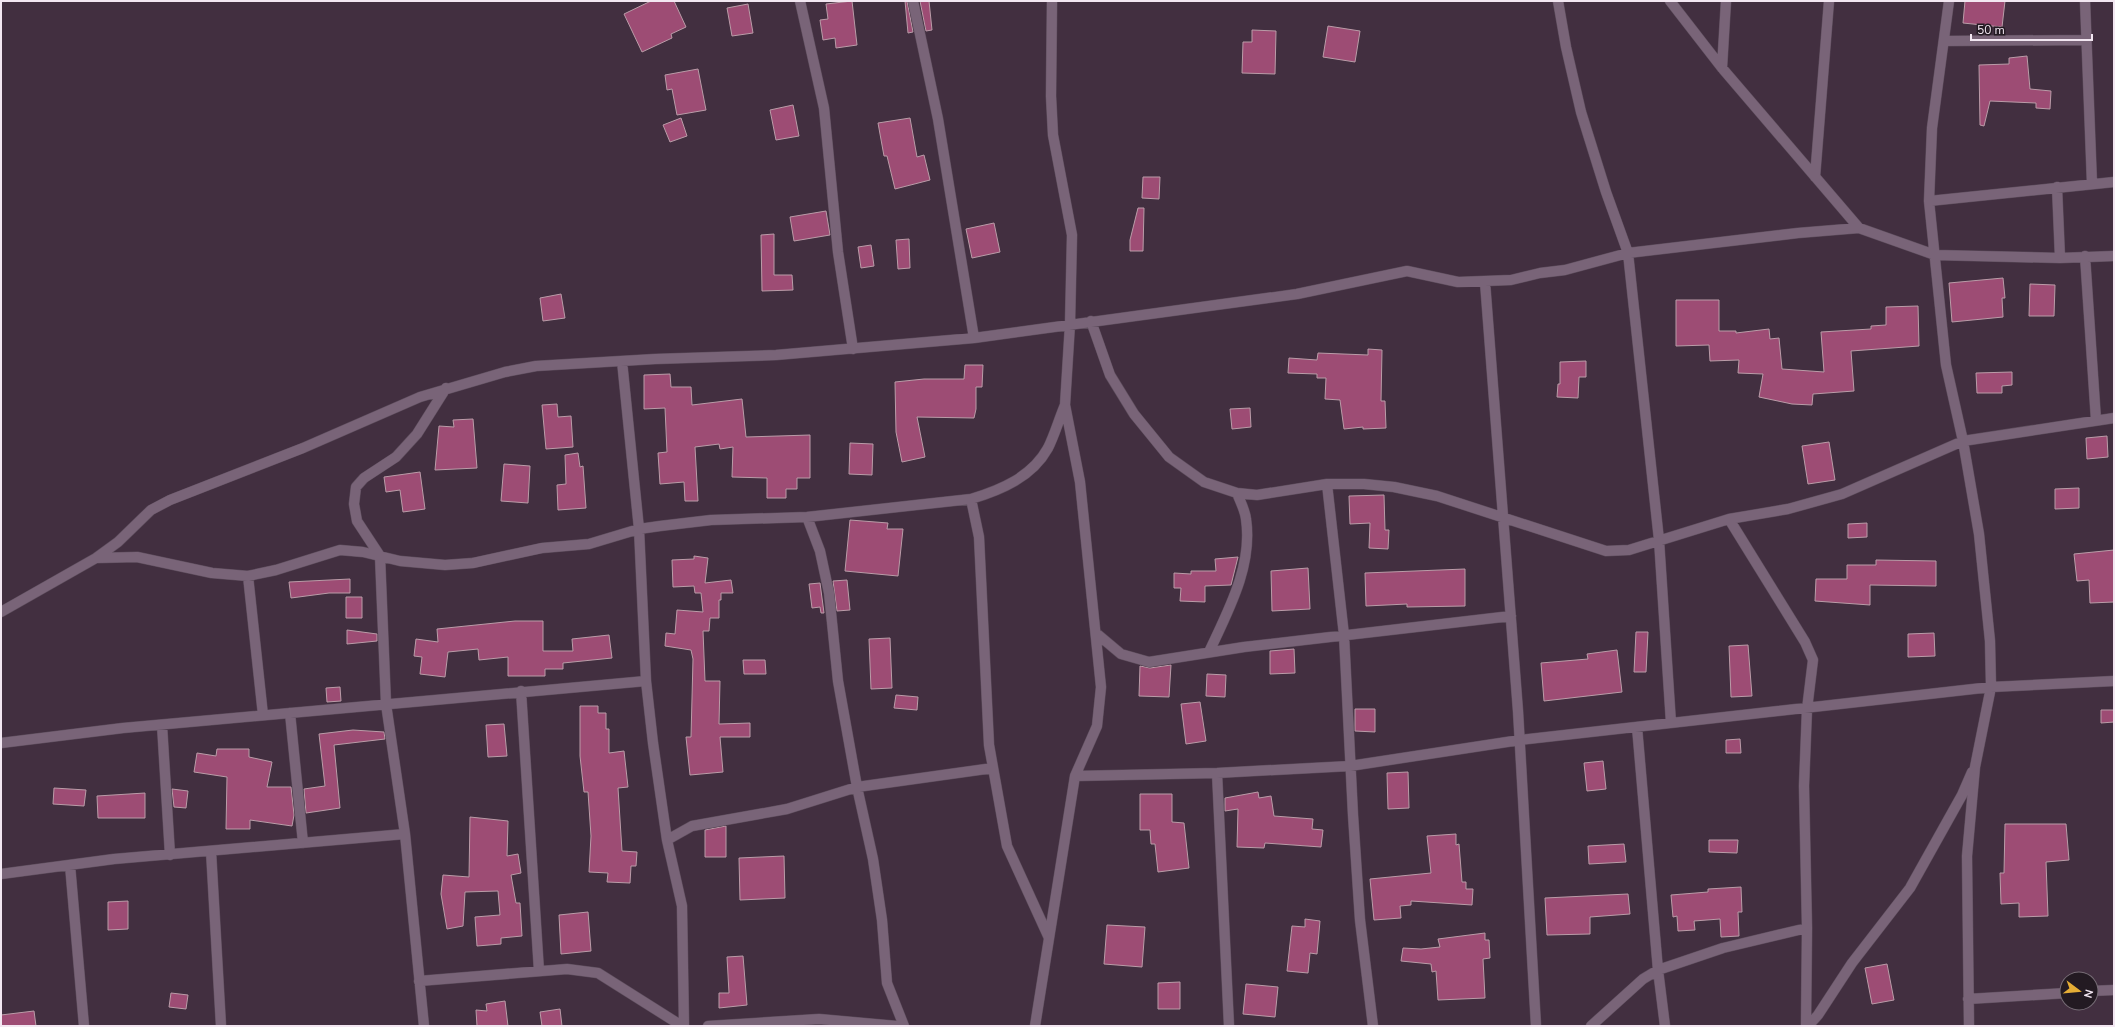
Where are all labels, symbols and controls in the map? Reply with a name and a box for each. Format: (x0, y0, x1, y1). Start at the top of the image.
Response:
scale bar (1971, 16, 2092, 42)
text: 50 m (1977, 22, 2005, 38)
north arrow (2059, 971, 2099, 1011)
text: N (2080, 988, 2096, 1000)

